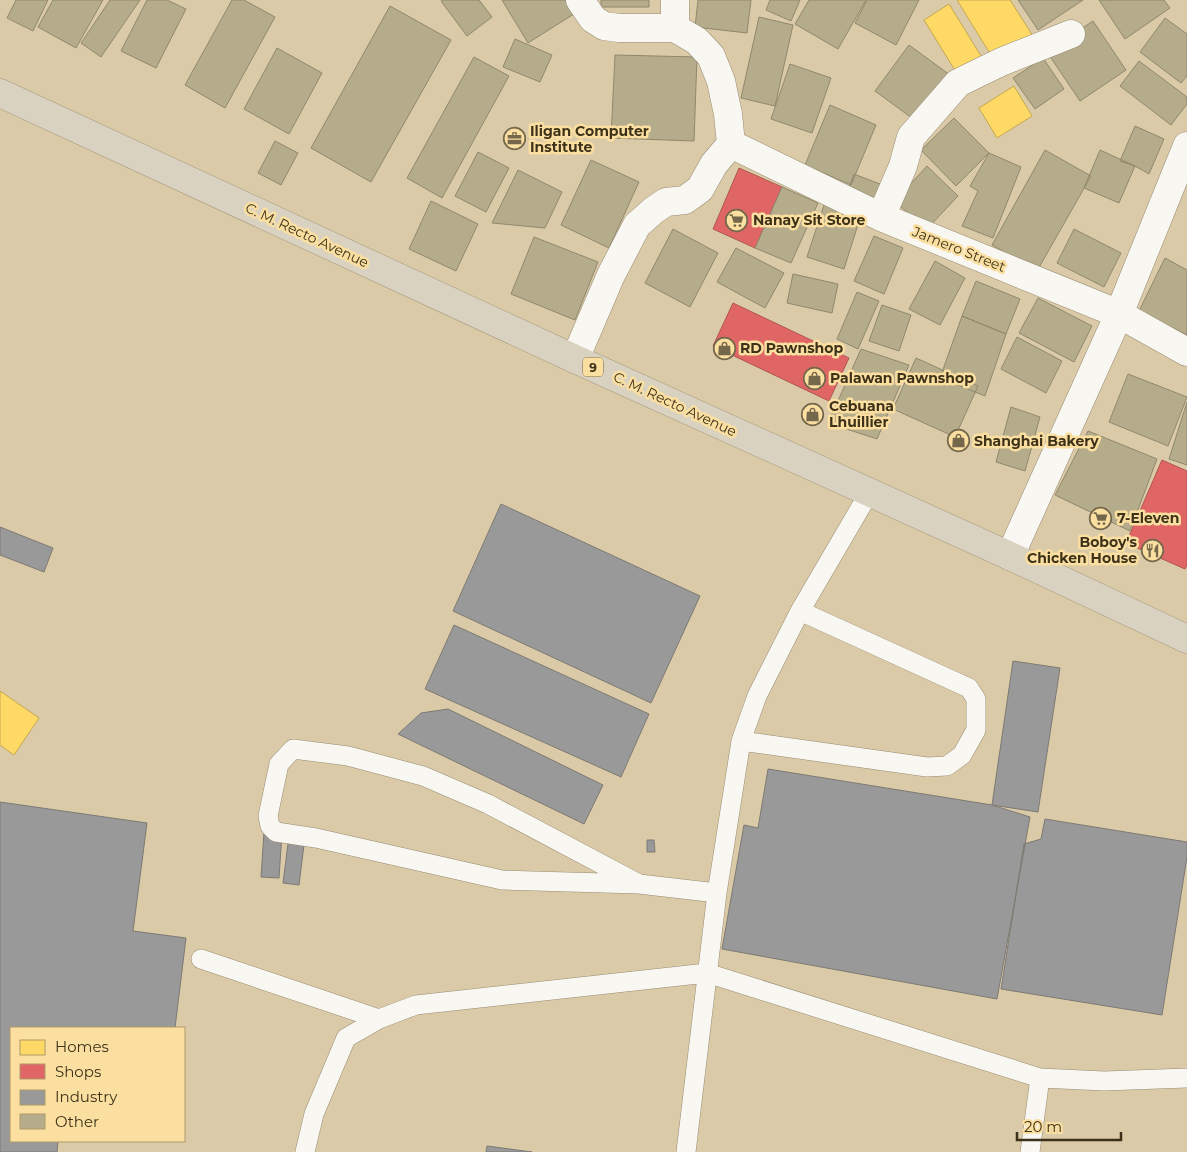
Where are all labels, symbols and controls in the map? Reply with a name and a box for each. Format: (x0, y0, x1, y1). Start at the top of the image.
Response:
place label: Iligan Computer Institute (530, 122, 649, 156)
office icon: Iligan Computer Institute (502, 127, 526, 151)
street label: C. M. Recto Avenue (242, 199, 372, 271)
supermarket icon: Nanay Sit Store (725, 208, 749, 232)
place label: Nanay Sit Store (753, 211, 866, 229)
street label: Jamero Street (909, 222, 1008, 276)
shop icon: RD Pawnshop (712, 336, 736, 360)
place label: RD Pawnshop (740, 339, 843, 357)
road number: 9 (583, 358, 603, 377)
shop icon: Palawan Pawnshop (802, 366, 826, 390)
street label: C. M. Recto Avenue (610, 368, 740, 440)
place label: Palawan Pawnshop (830, 369, 974, 387)
place label: Cebuana Lhuillier (829, 397, 894, 431)
shop icon: Cebuana Lhuillier (801, 402, 825, 426)
shop icon: Shanghai Bakery (946, 429, 970, 453)
place label: Shanghai Bakery (974, 432, 1099, 450)
supermarket icon: 7-Eleven (1089, 506, 1113, 530)
place label: 7-Eleven (1117, 509, 1179, 527)
place label: Boboy's Chicken House (1027, 533, 1138, 567)
restaurant icon: Boboy's Chicken House (1141, 538, 1165, 562)
legend (10, 1027, 185, 1142)
text: Homes (55, 1037, 109, 1056)
text: Shops (55, 1062, 101, 1081)
text: Industry (55, 1087, 118, 1106)
scale bar (1017, 1110, 1121, 1142)
text: Other (55, 1112, 99, 1131)
text: 20 m (1024, 1117, 1062, 1136)

